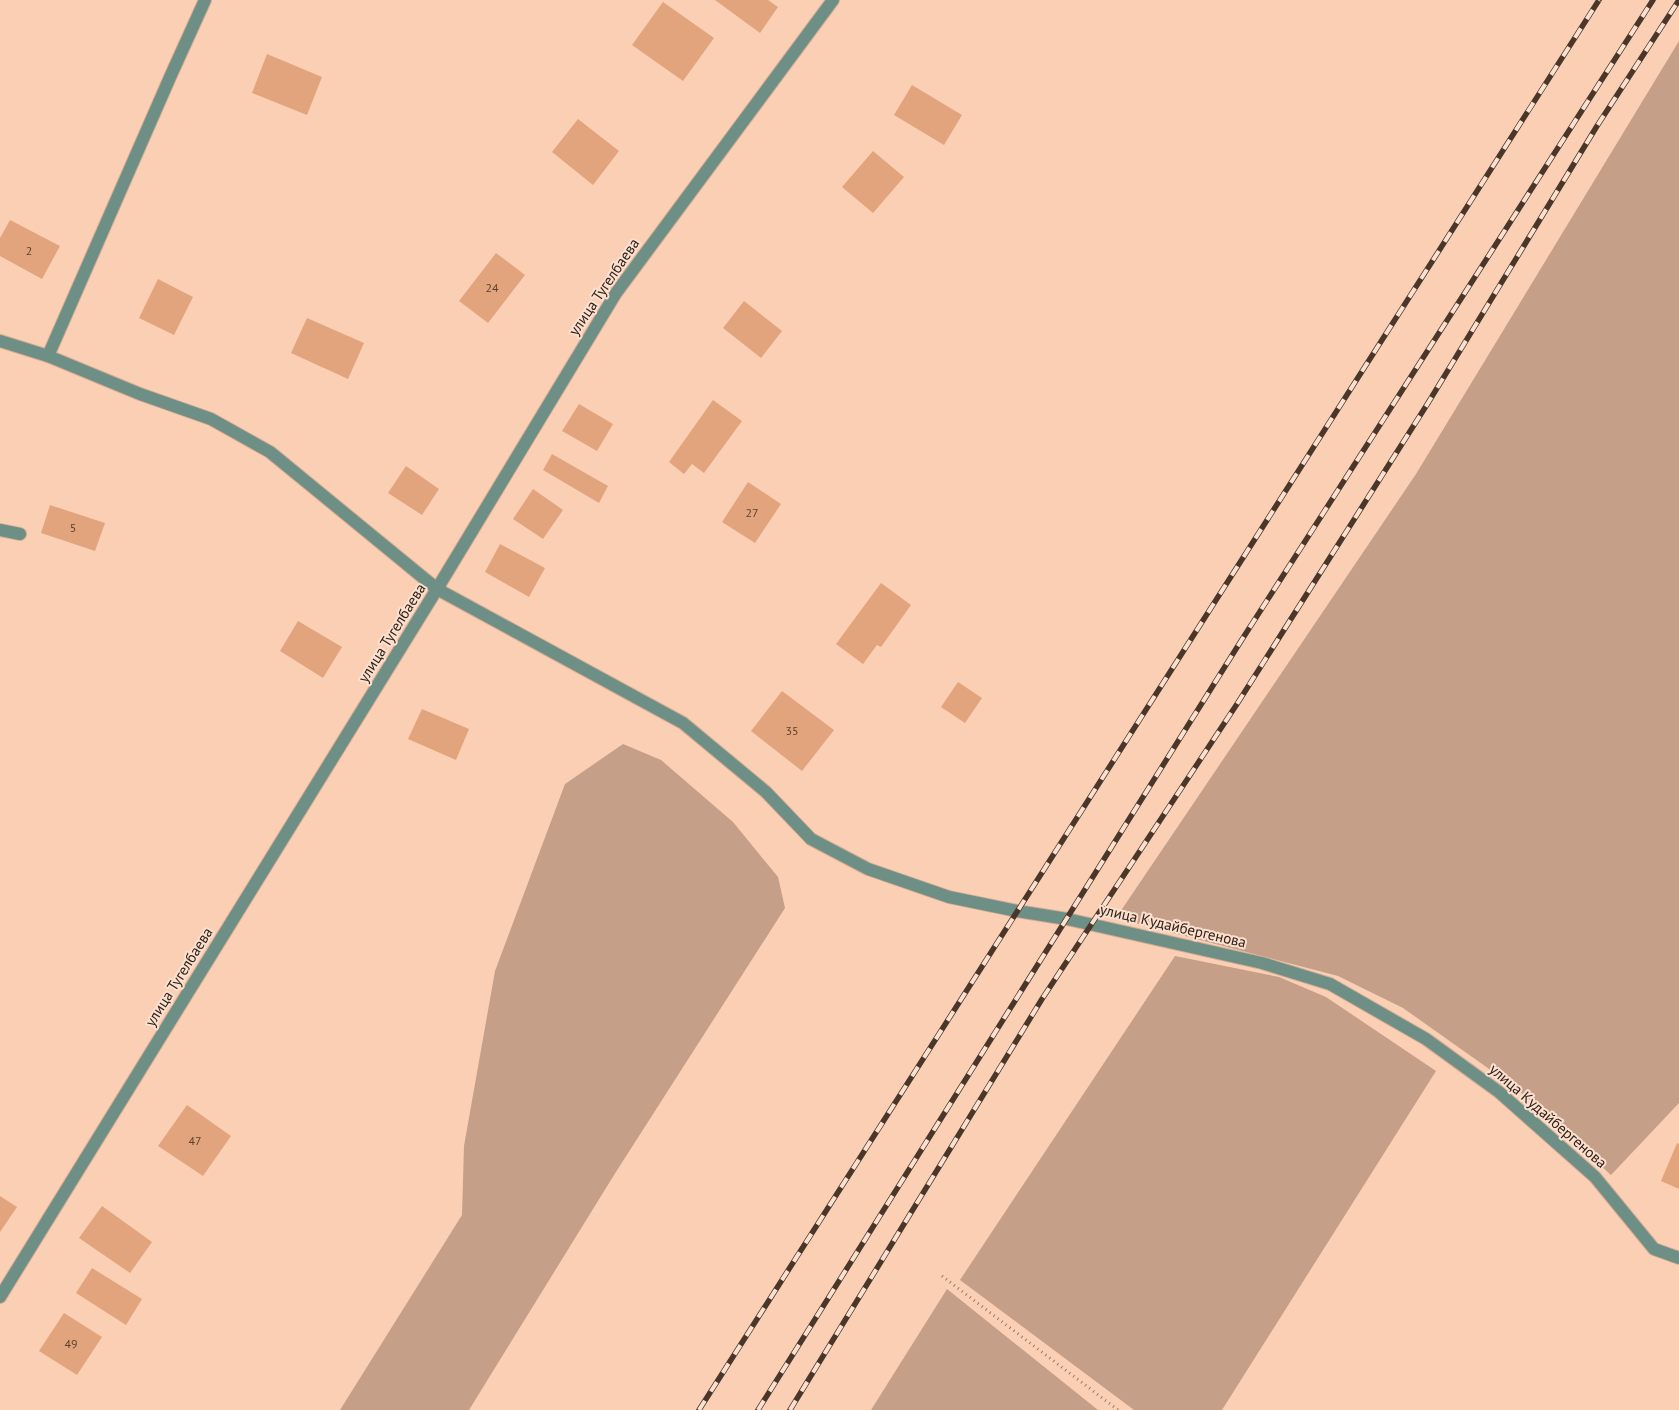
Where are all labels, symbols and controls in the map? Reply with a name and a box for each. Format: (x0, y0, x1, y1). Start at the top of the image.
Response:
street label: улица Тугелбаева (564, 234, 643, 339)
house number: 2 (26, 243, 32, 258)
house number: 24 (485, 280, 499, 295)
house number: 27 (745, 505, 759, 520)
house number: 5 (70, 520, 76, 535)
street label: улица Тугелбаева (354, 580, 430, 686)
house number: 35 (785, 723, 799, 738)
street label: улица Кудайбергенова (1098, 899, 1248, 952)
street label: улица Тугелбаева (141, 924, 217, 1030)
street label: улица Кудайбергенова (1486, 1059, 1611, 1172)
house number: 47 (188, 1133, 202, 1148)
house number: 49 (64, 1336, 78, 1351)

